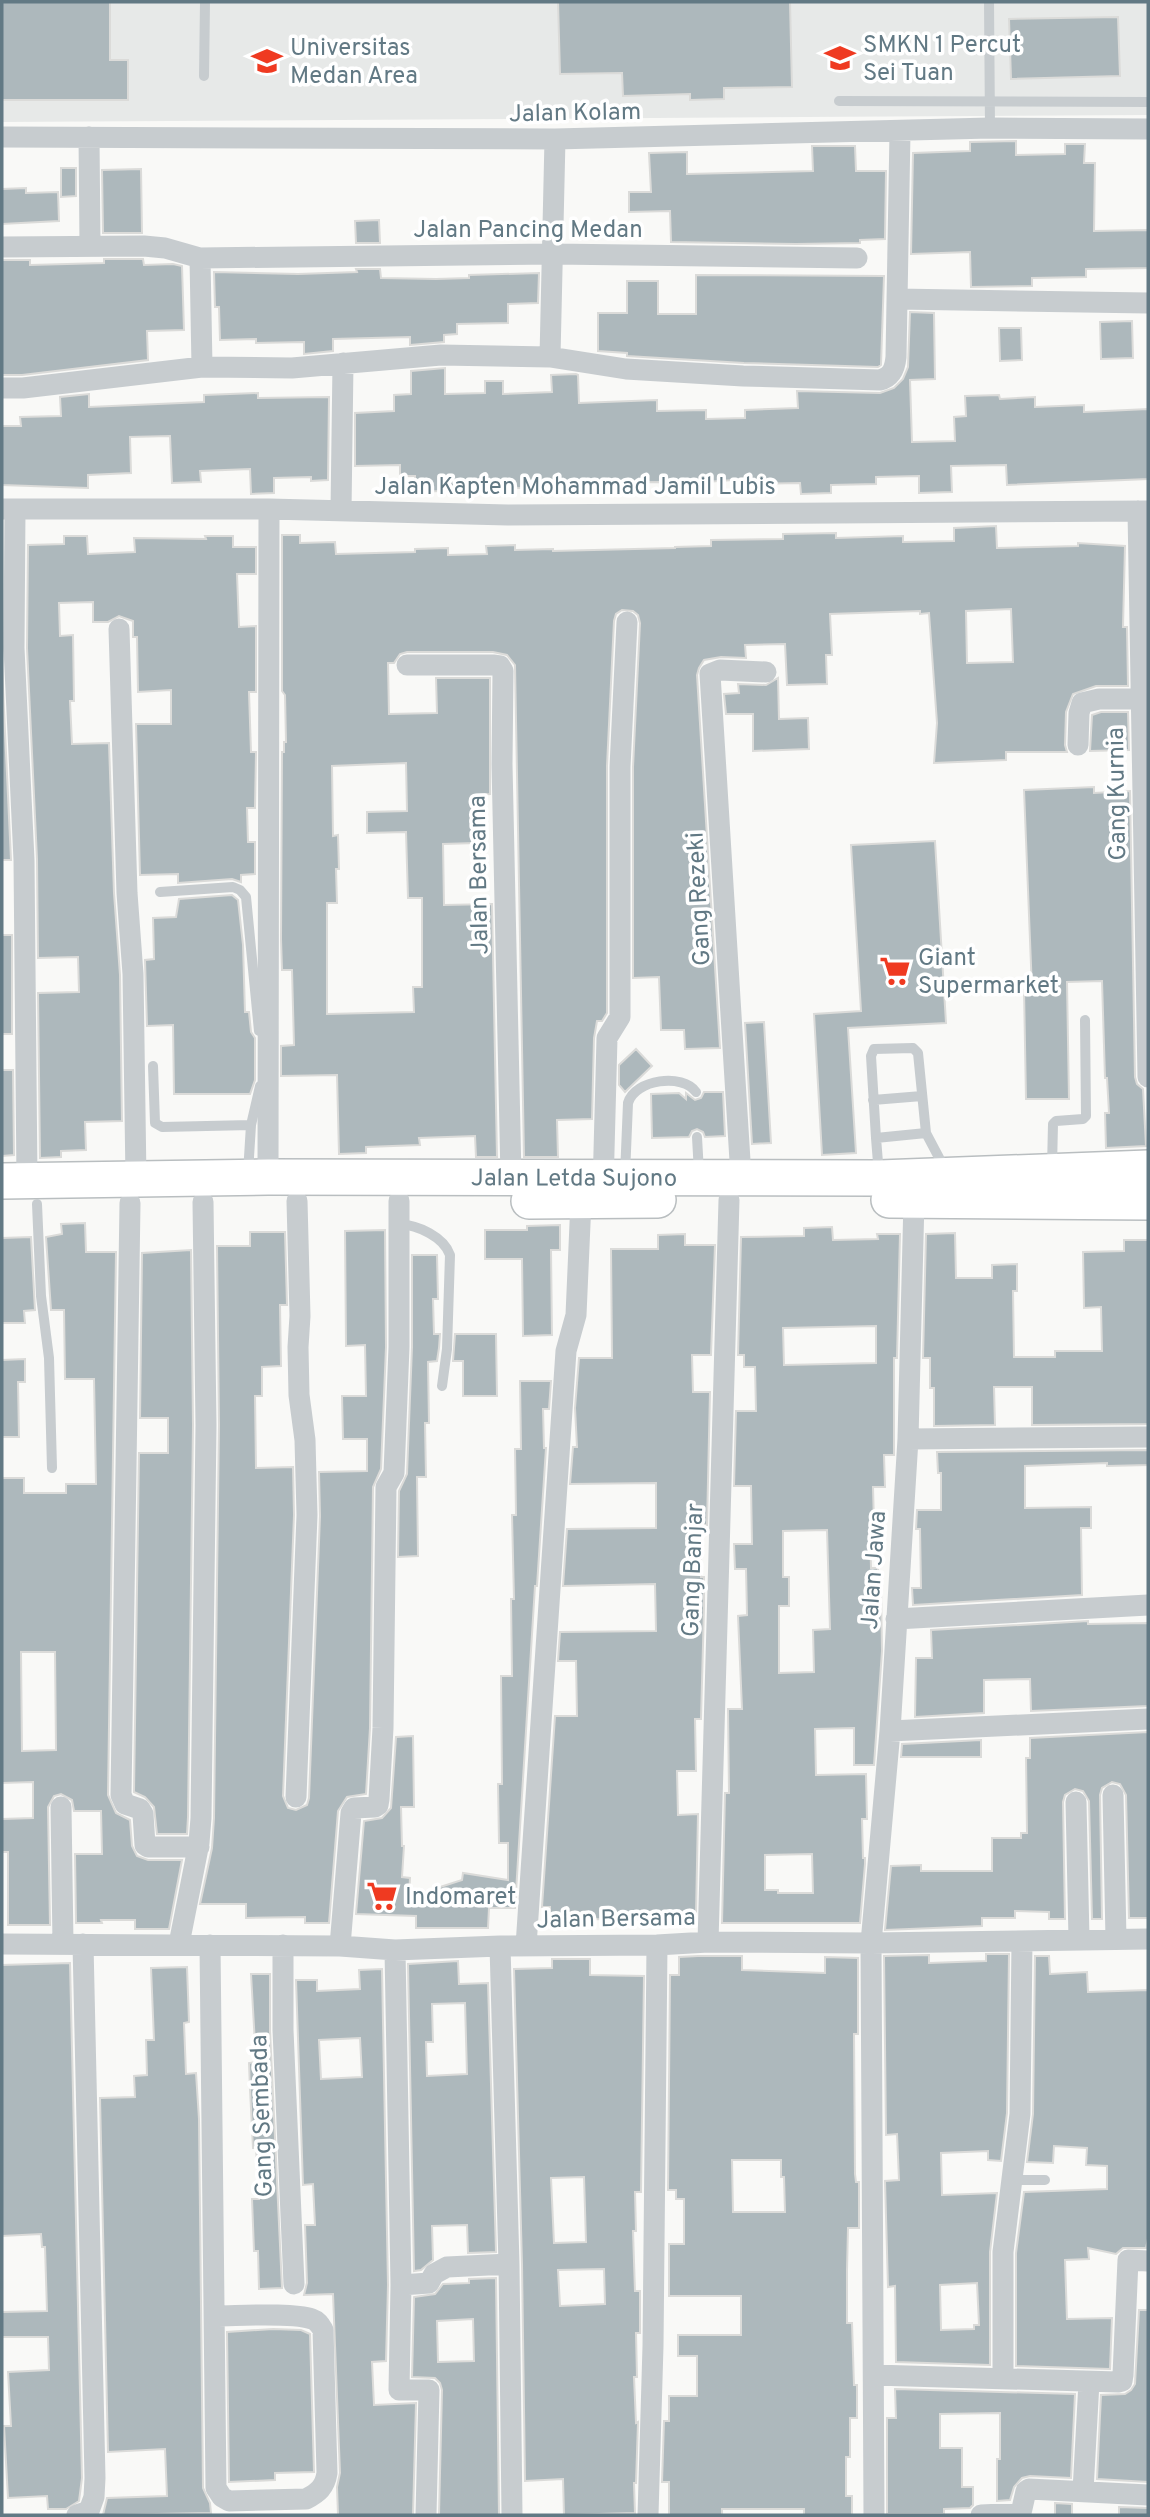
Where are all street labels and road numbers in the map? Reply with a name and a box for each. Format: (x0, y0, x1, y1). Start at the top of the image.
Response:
street label: Jalan Kolam (509, 98, 641, 130)
street label: Jalan Pancing Medan (413, 216, 643, 246)
street label: Jalan Kapten Mohammad Jamil Lubis (374, 473, 776, 503)
street label: Gang Kurnia (1102, 727, 1134, 861)
street label: Jalan Bersama (464, 795, 496, 955)
street label: Gang Rezeki (682, 831, 718, 967)
street label: Jalan Letda Sujono (471, 1164, 677, 1195)
street label: Gang Banjar (677, 1503, 711, 1638)
street label: Jalan Jawa (856, 1510, 894, 1631)
street label: Jalan Bersama (536, 1904, 696, 1936)
street label: Gang Sembada (245, 2034, 281, 2198)

